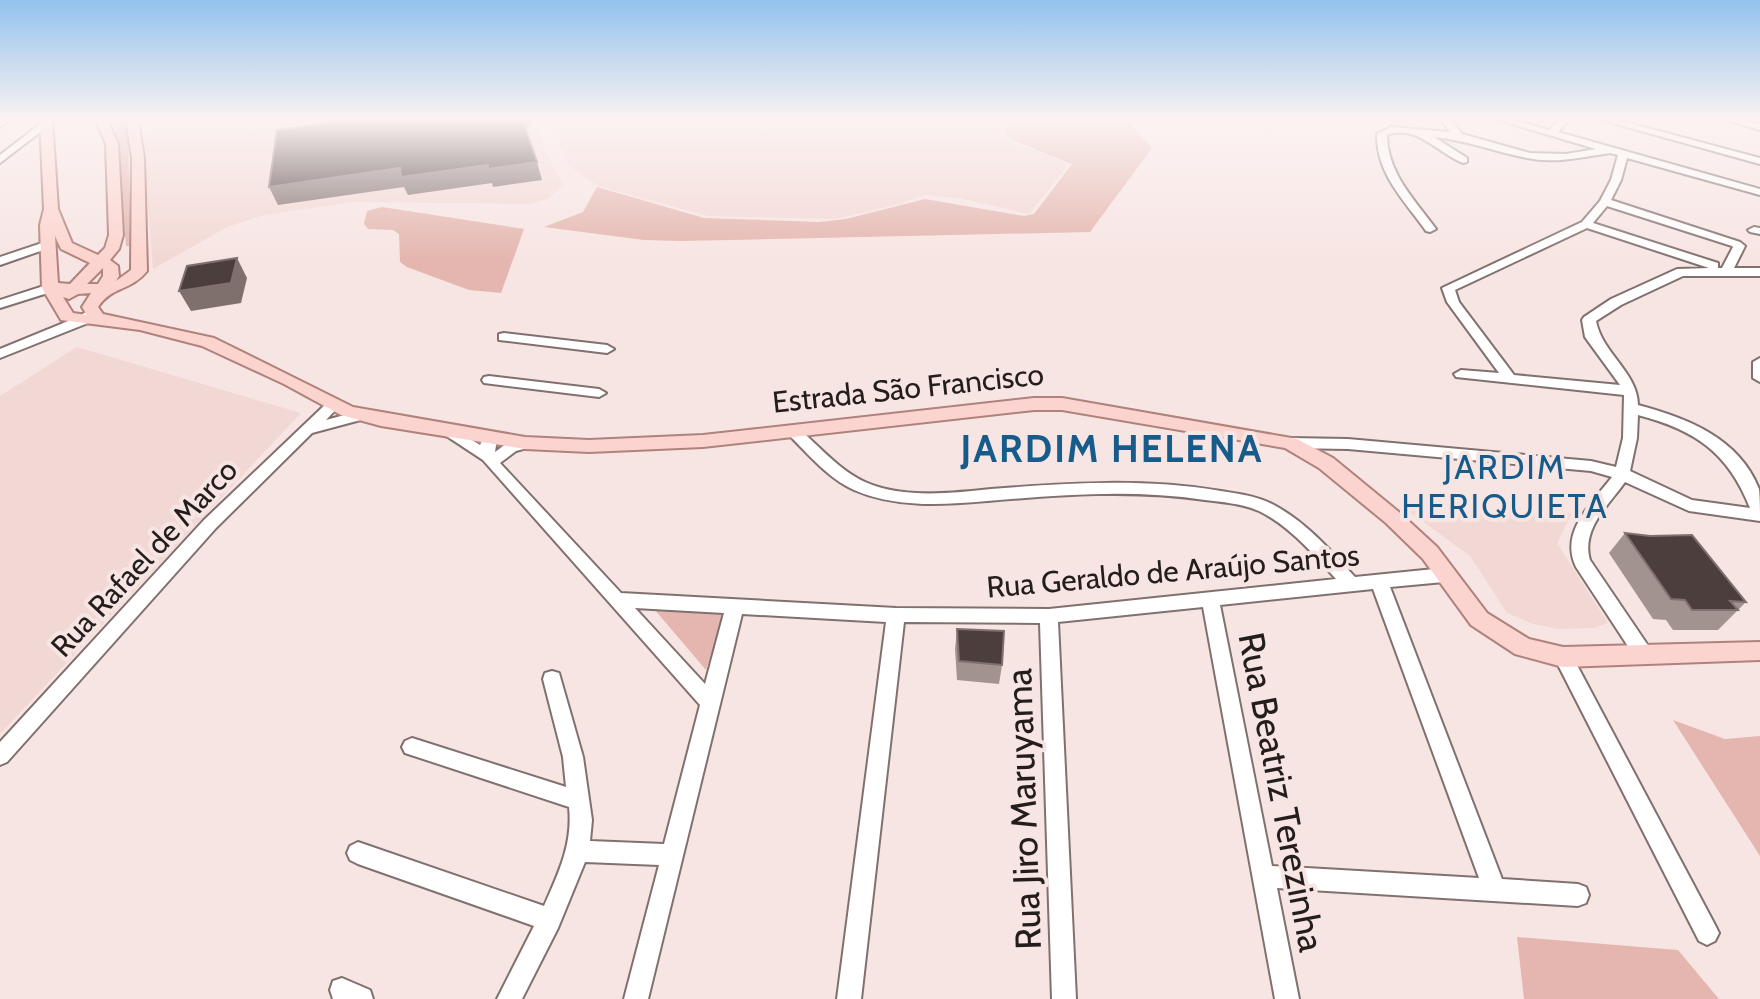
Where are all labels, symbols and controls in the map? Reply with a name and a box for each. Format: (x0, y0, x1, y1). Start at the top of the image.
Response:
street label: Estrada São Francisco (770, 355, 1046, 421)
district label: JARDIM HELENA (960, 425, 1263, 472)
district label: JARDIM HERIQUIETA (1401, 446, 1609, 527)
street label: Rua Rafael de Marco (43, 452, 245, 664)
street label: Rua Geraldo de Araújo Santos (985, 536, 1361, 606)
street label: Rua Beatriz Terezinha (1229, 629, 1335, 955)
street label: Rua Jiro Maruyama (996, 668, 1050, 950)

